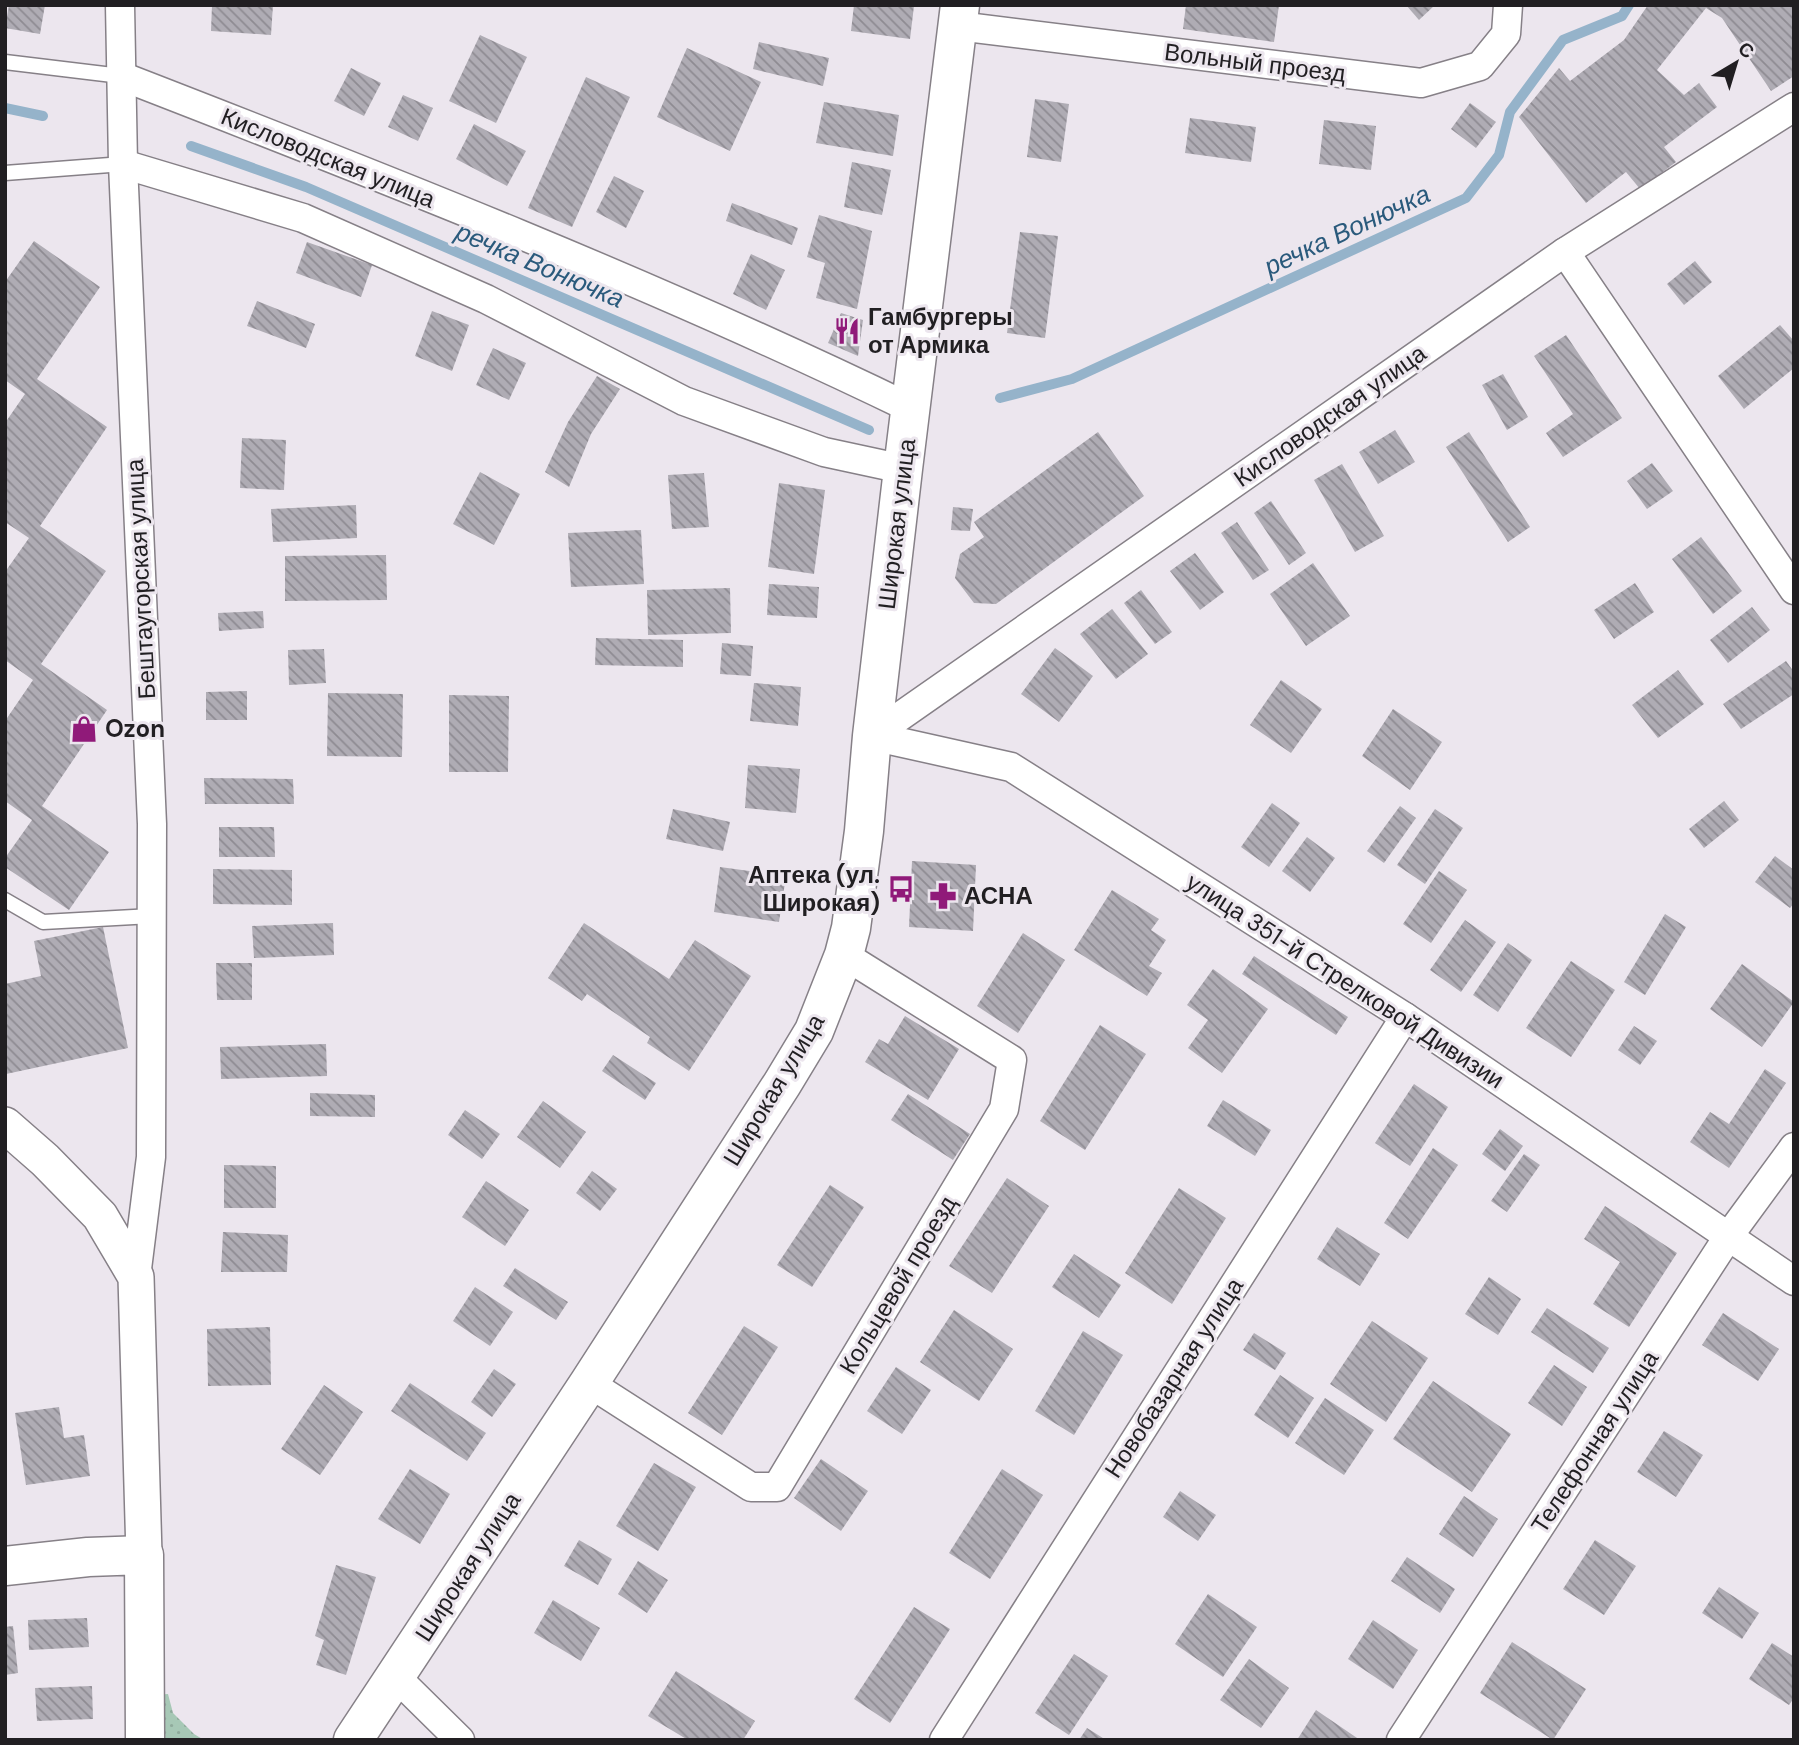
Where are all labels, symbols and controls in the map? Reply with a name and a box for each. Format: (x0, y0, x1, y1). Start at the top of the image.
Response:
north arrow (1701, 28, 1771, 98)
street label: Вольный проезд (1163, 36, 1348, 89)
text: С (1733, 36, 1759, 64)
street label: Кисловодская улица (217, 100, 440, 215)
water label: речка Вонючка (1257, 177, 1436, 284)
water label: речка Вонючка (450, 214, 629, 316)
place label: Гамбургеры от Армика (868, 301, 1013, 360)
restaurant icon: Гамбургеры от Армика (832, 316, 862, 346)
street label: Кисловодская улица (1227, 337, 1433, 494)
street label: Широкая улица (871, 436, 922, 611)
street label: Бештаугорская улица (119, 457, 162, 700)
place label: Ozon (105, 713, 165, 744)
shop icon: Ozon (69, 714, 99, 744)
place label: Аптека (ул. Широкая) (748, 859, 880, 918)
street label: улица 351-й Стрелковой Дивизии (1180, 866, 1510, 1095)
bus stop icon: Аптека (ул. Широкая) (886, 874, 916, 904)
place label: АСНА (964, 880, 1033, 911)
pharmacy icon: АСНА (928, 881, 958, 911)
street label: Широкая улица (716, 1008, 831, 1171)
street label: Кольцевой проезд (832, 1190, 963, 1380)
street label: Новобазарная улица (1097, 1271, 1250, 1484)
street label: Телефонная улица (1524, 1344, 1666, 1539)
street label: Широкая улица (408, 1486, 528, 1647)

